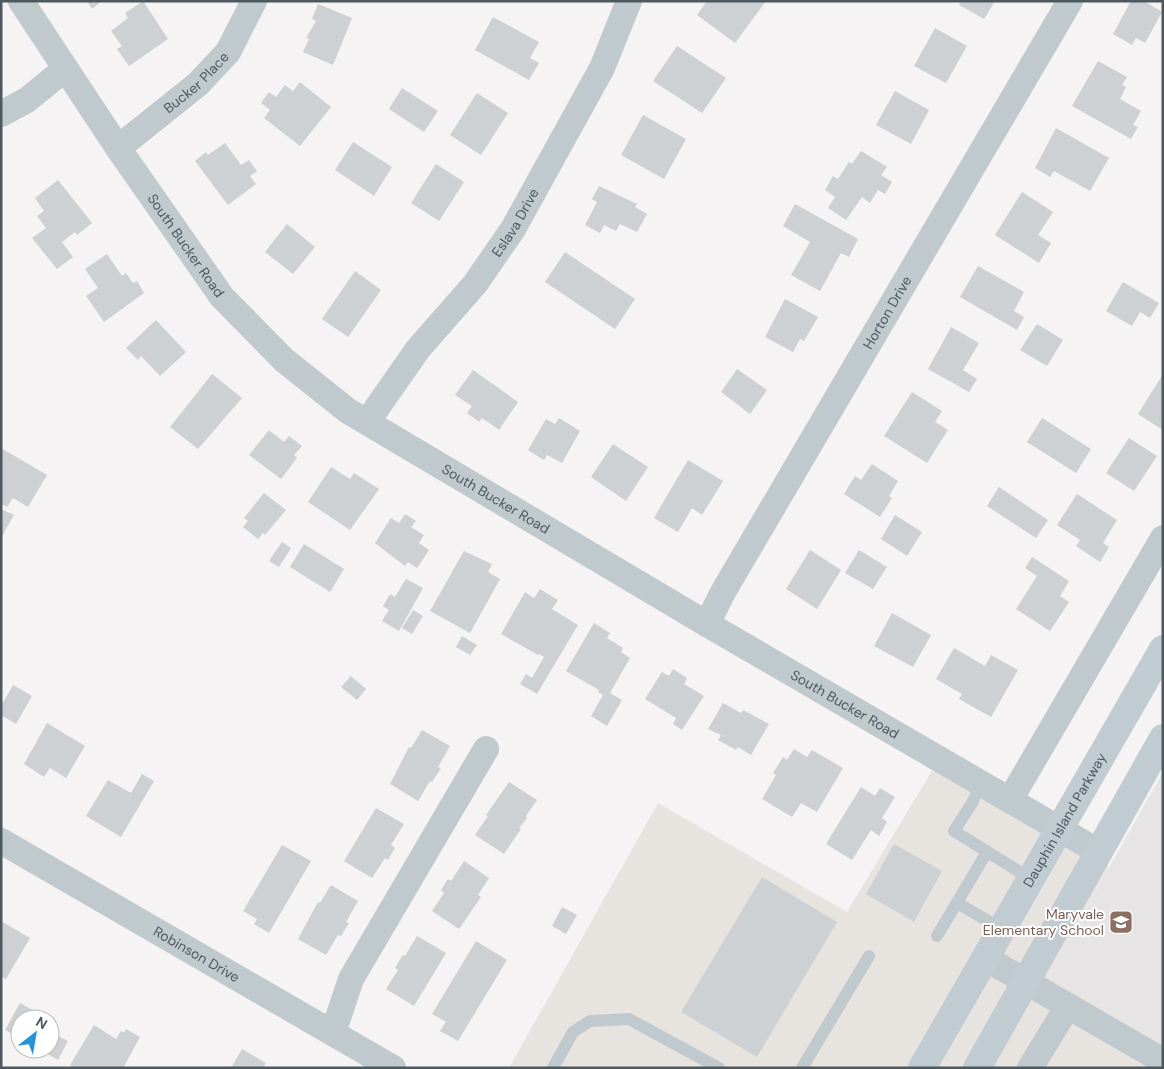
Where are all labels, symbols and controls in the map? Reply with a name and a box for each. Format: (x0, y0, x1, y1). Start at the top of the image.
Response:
street label: Bucker Place (160, 48, 233, 117)
street label: Eslava Drive (487, 185, 543, 260)
street label: South Bucker Road (144, 190, 228, 301)
street label: Horton Drive (859, 273, 916, 352)
street label: South Bucker Road (439, 460, 553, 538)
street label: South Bucker Road (787, 666, 902, 743)
street label: Dauphin Island Parkway (1019, 749, 1110, 891)
place label: Maryvale Elementary School (983, 905, 1104, 939)
school or university icon: Maryvale Elementary School (1108, 909, 1134, 935)
street label: Robinson Drive (150, 922, 243, 986)
north arrow (10, 1009, 60, 1059)
text: N (33, 1013, 51, 1033)

